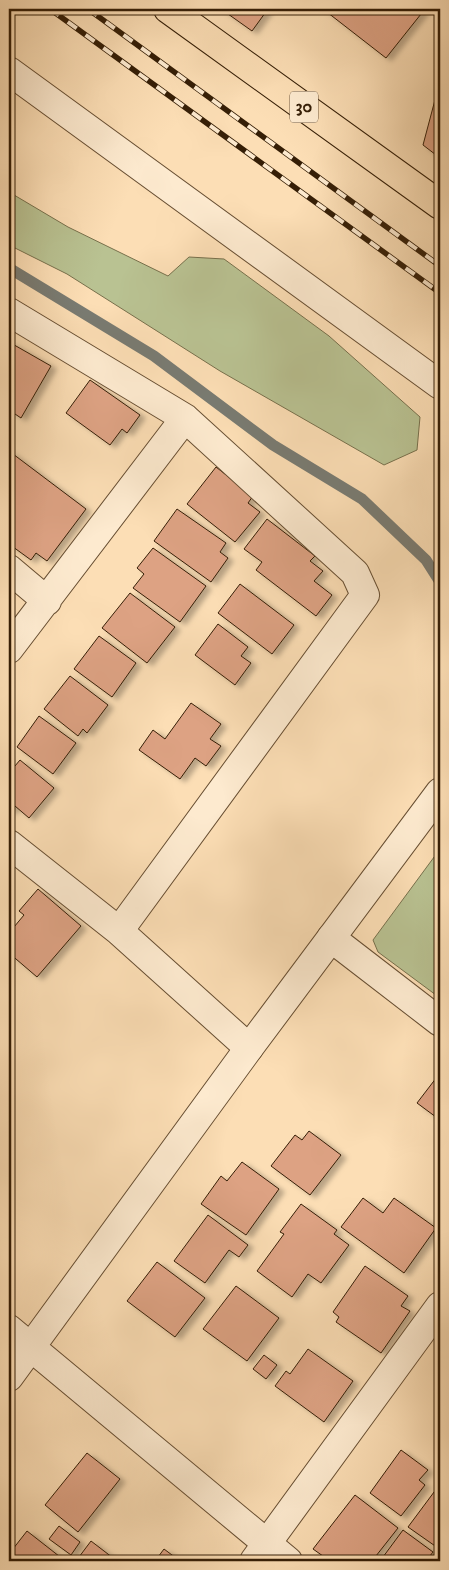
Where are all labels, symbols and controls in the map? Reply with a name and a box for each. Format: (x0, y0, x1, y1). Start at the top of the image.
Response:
road number: 30 (290, 91, 318, 122)

